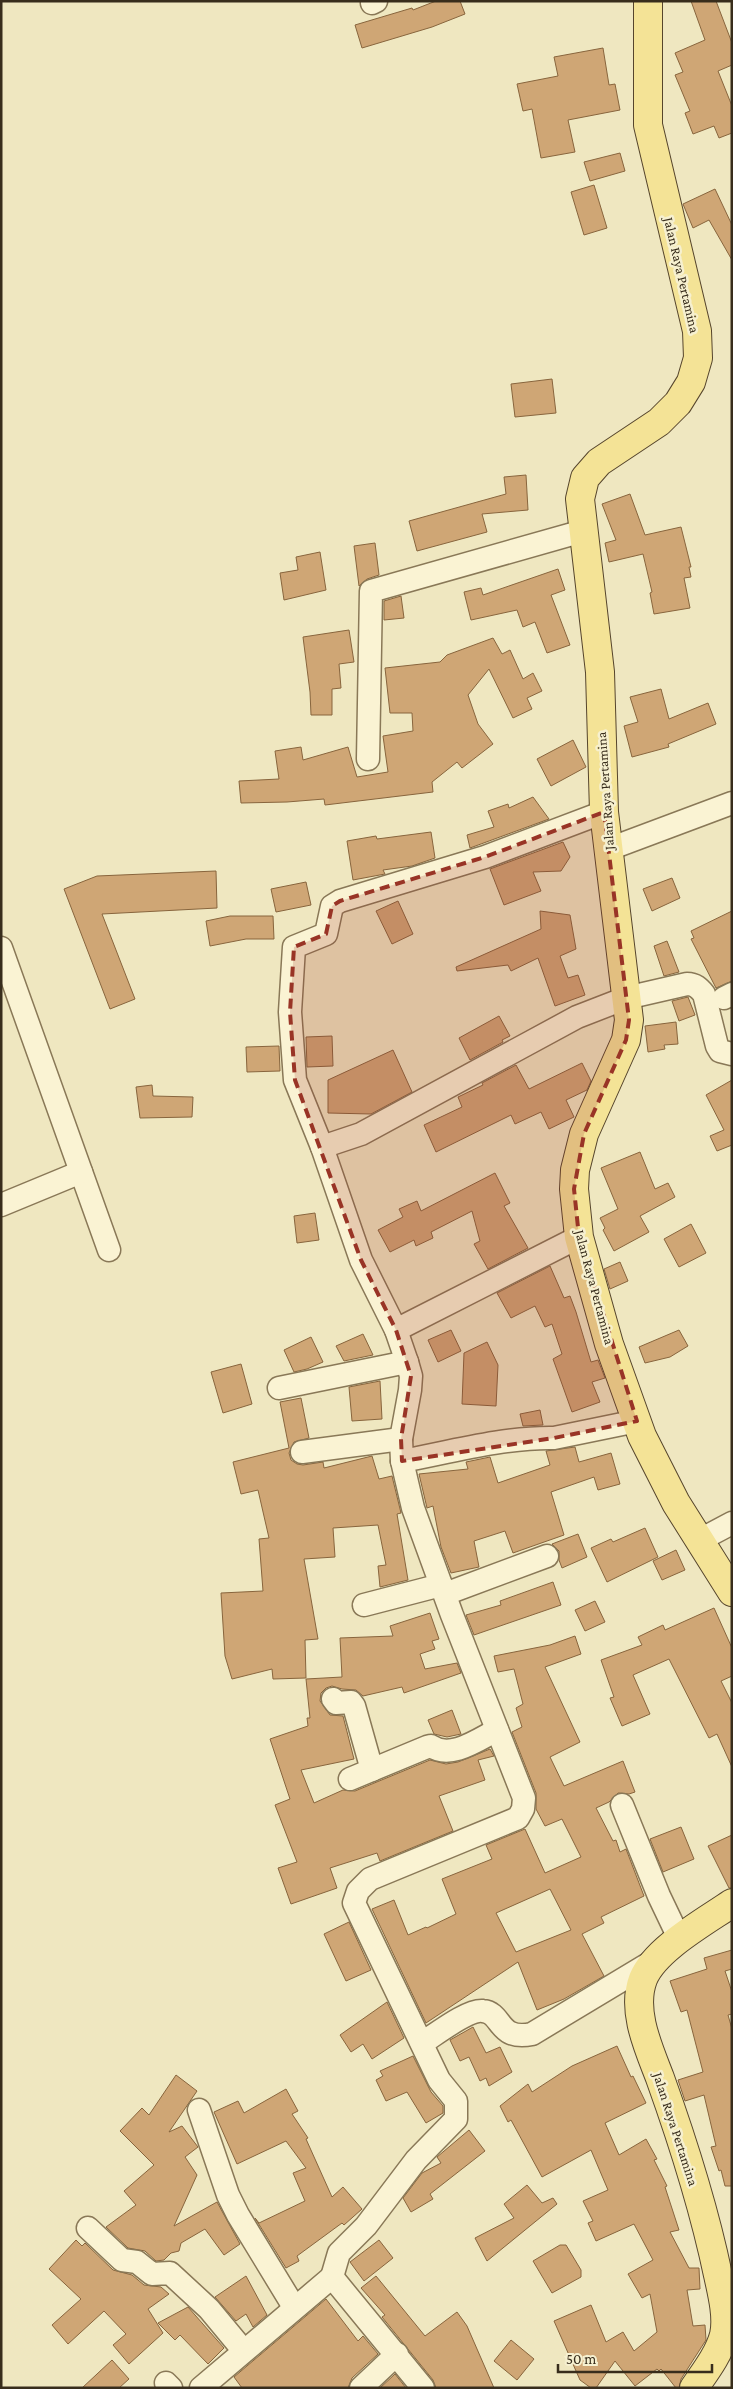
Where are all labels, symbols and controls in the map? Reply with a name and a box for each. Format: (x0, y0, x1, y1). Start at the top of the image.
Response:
street label: Jalan Raya Pertamina (660, 214, 703, 335)
street label: Jalan Raya Pertamina (593, 731, 617, 853)
street label: Jalan Raya Pertamina (571, 1226, 618, 1347)
street label: Jalan Raya Pertamina (649, 2068, 702, 2188)
scale bar (558, 2342, 712, 2374)
text: 50 m (566, 2351, 596, 2367)

